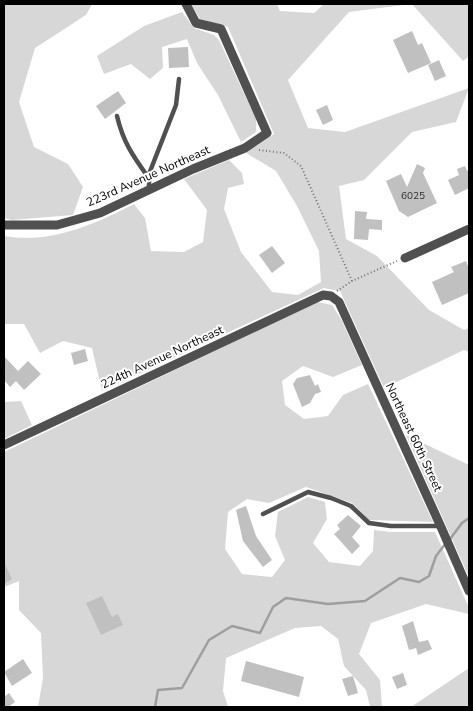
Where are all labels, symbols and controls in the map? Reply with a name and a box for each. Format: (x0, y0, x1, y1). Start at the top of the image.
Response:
street label: 223rd Avenue Northeast (84, 141, 213, 210)
house number: 6025 (401, 189, 425, 203)
street label: 224th Avenue Northeast (98, 321, 227, 392)
street label: Northeast 60th Street (382, 380, 447, 495)

